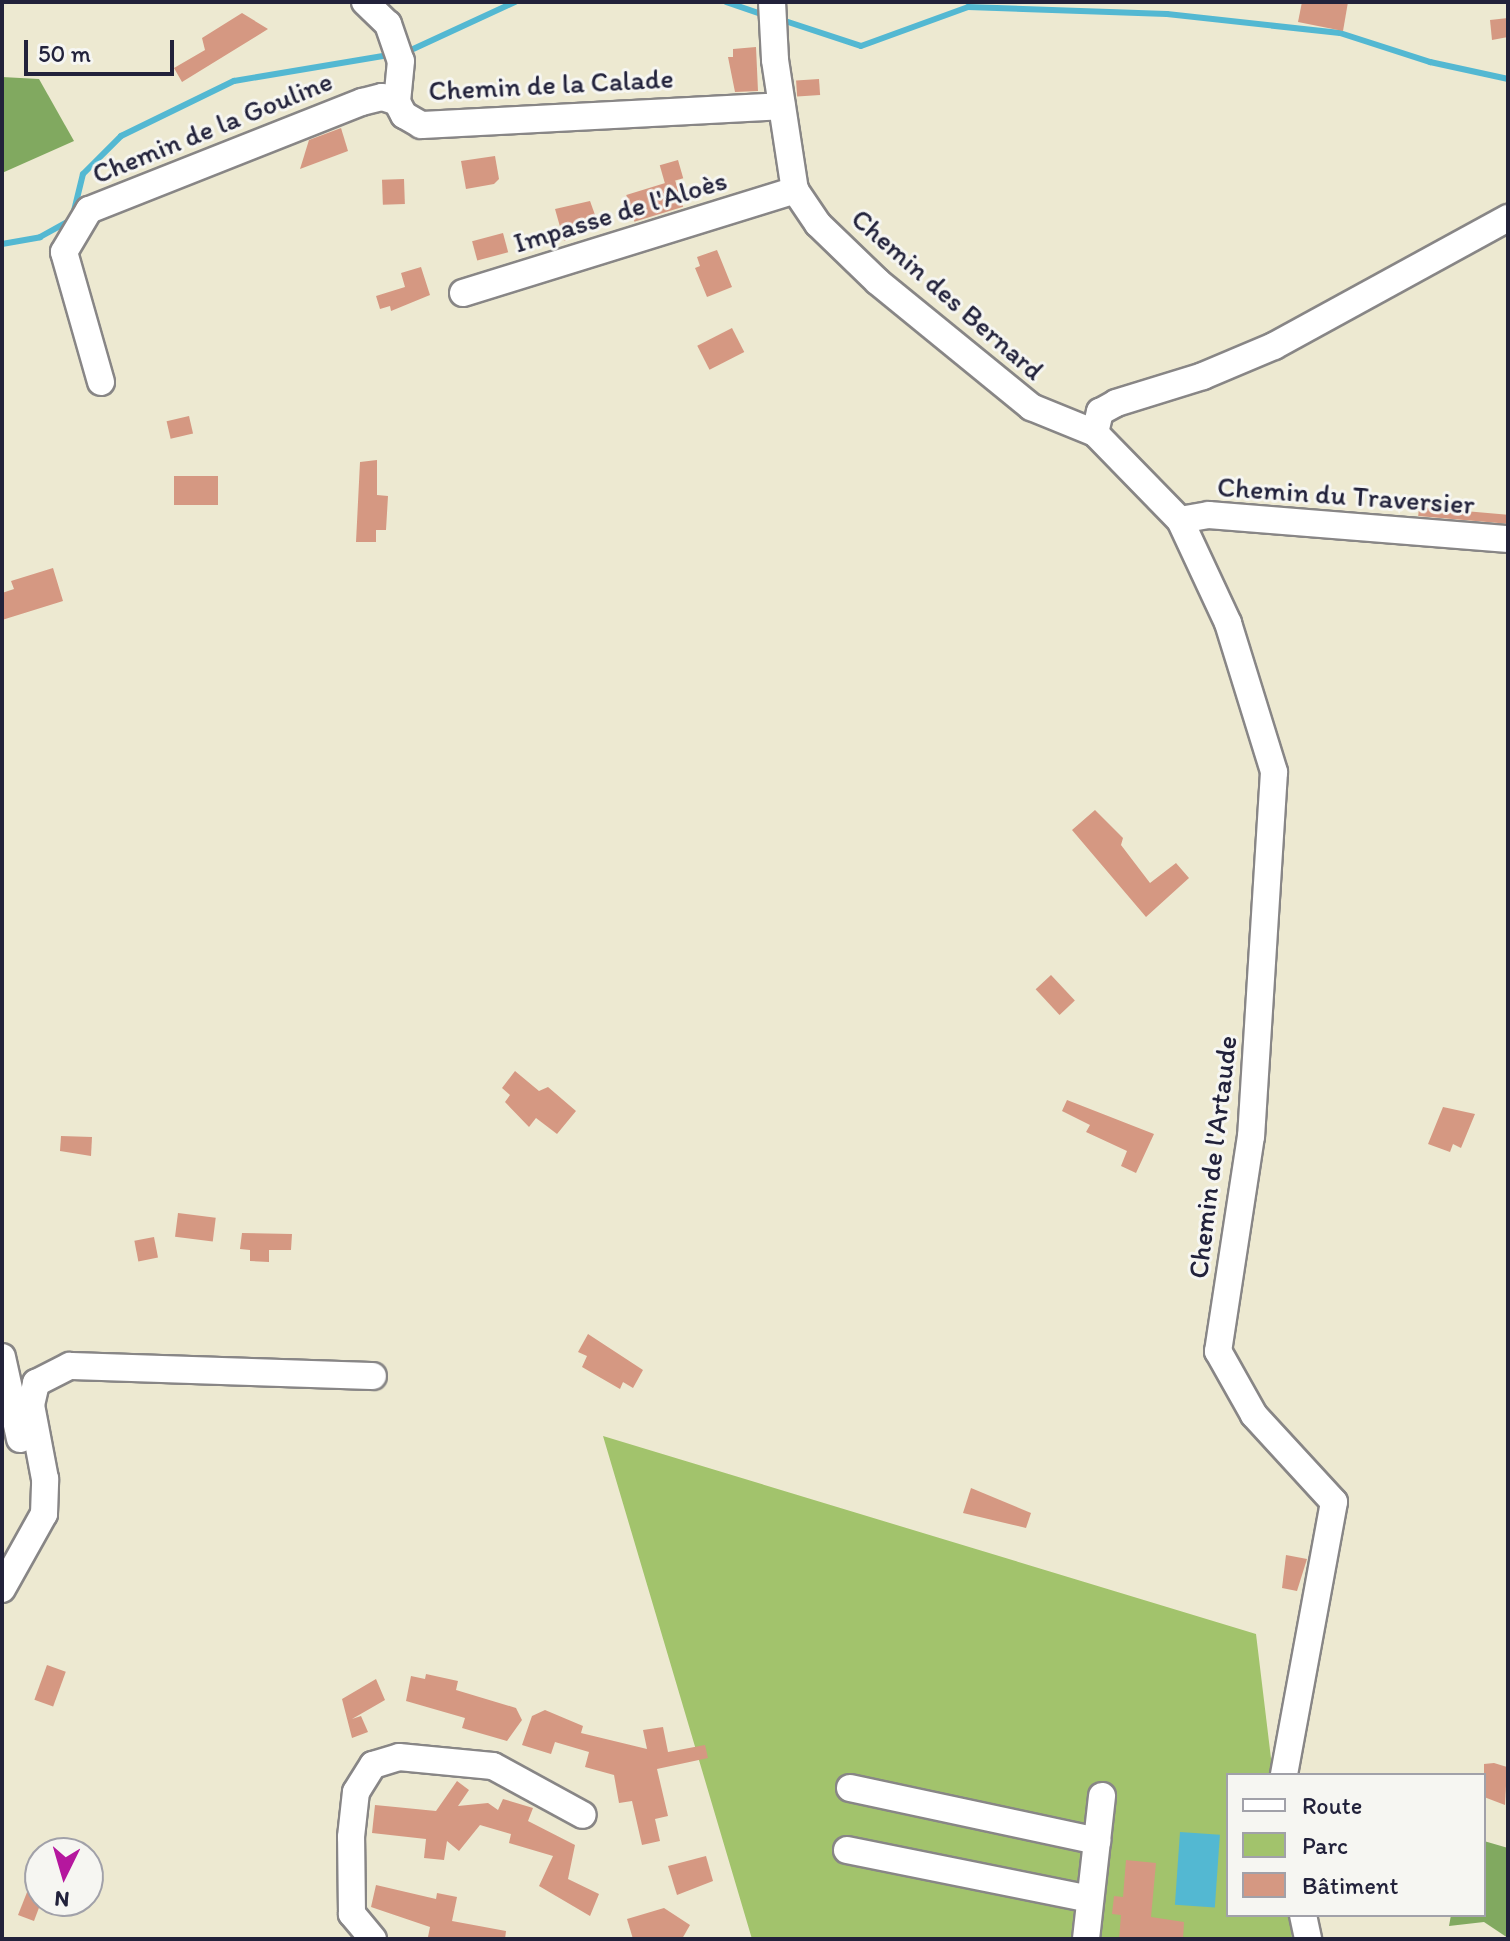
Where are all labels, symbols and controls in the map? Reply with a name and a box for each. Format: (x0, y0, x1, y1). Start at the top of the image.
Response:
scale bar (28, 24, 178, 74)
text: 50 m (38, 39, 91, 68)
street label: Chemin de la Calade (428, 61, 674, 107)
street label: Chemin de la Gouline (88, 64, 336, 190)
street label: Impasse de l'Aloès (509, 163, 731, 259)
street label: Chemin des Bernard (845, 201, 1051, 387)
street label: Chemin du Traversier (1217, 469, 1475, 521)
street label: Chemin de l'Artaude (1180, 1034, 1244, 1280)
legend (1226, 1773, 1486, 1917)
text: Route (1302, 1791, 1362, 1820)
text: Parc (1302, 1831, 1348, 1860)
north arrow (24, 1837, 104, 1917)
text: Bâtiment (1302, 1871, 1398, 1900)
text: N (53, 1885, 71, 1914)

